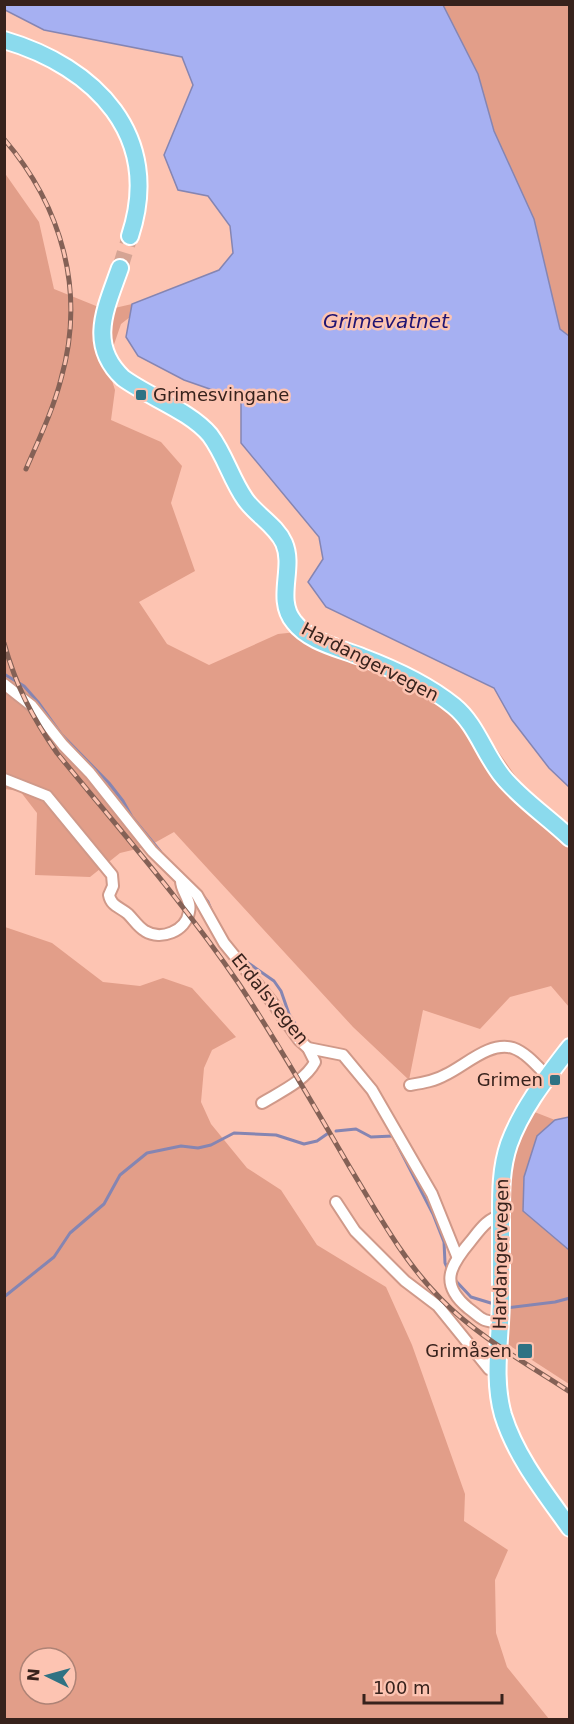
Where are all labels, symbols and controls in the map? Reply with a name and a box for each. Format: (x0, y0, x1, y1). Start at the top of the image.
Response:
water label: Grimevatnet (323, 309, 450, 333)
place label: Grimesvingane (153, 384, 289, 405)
marker: Grimesvingane (134, 388, 148, 402)
street label: Hardangervegen (298, 618, 442, 705)
street label: Erdalsvegen (227, 949, 313, 1048)
place label: Grimen (477, 1069, 543, 1090)
marker: Grimen (548, 1073, 562, 1087)
street label: Hardangervegen (489, 1178, 512, 1330)
place label: Grimåsen (425, 1340, 512, 1361)
marker: Grimåsen (516, 1342, 534, 1360)
north arrow (18, 1646, 78, 1706)
text: N (24, 1667, 44, 1682)
scale bar (364, 1667, 502, 1705)
text: 100 m (373, 1677, 431, 1698)

